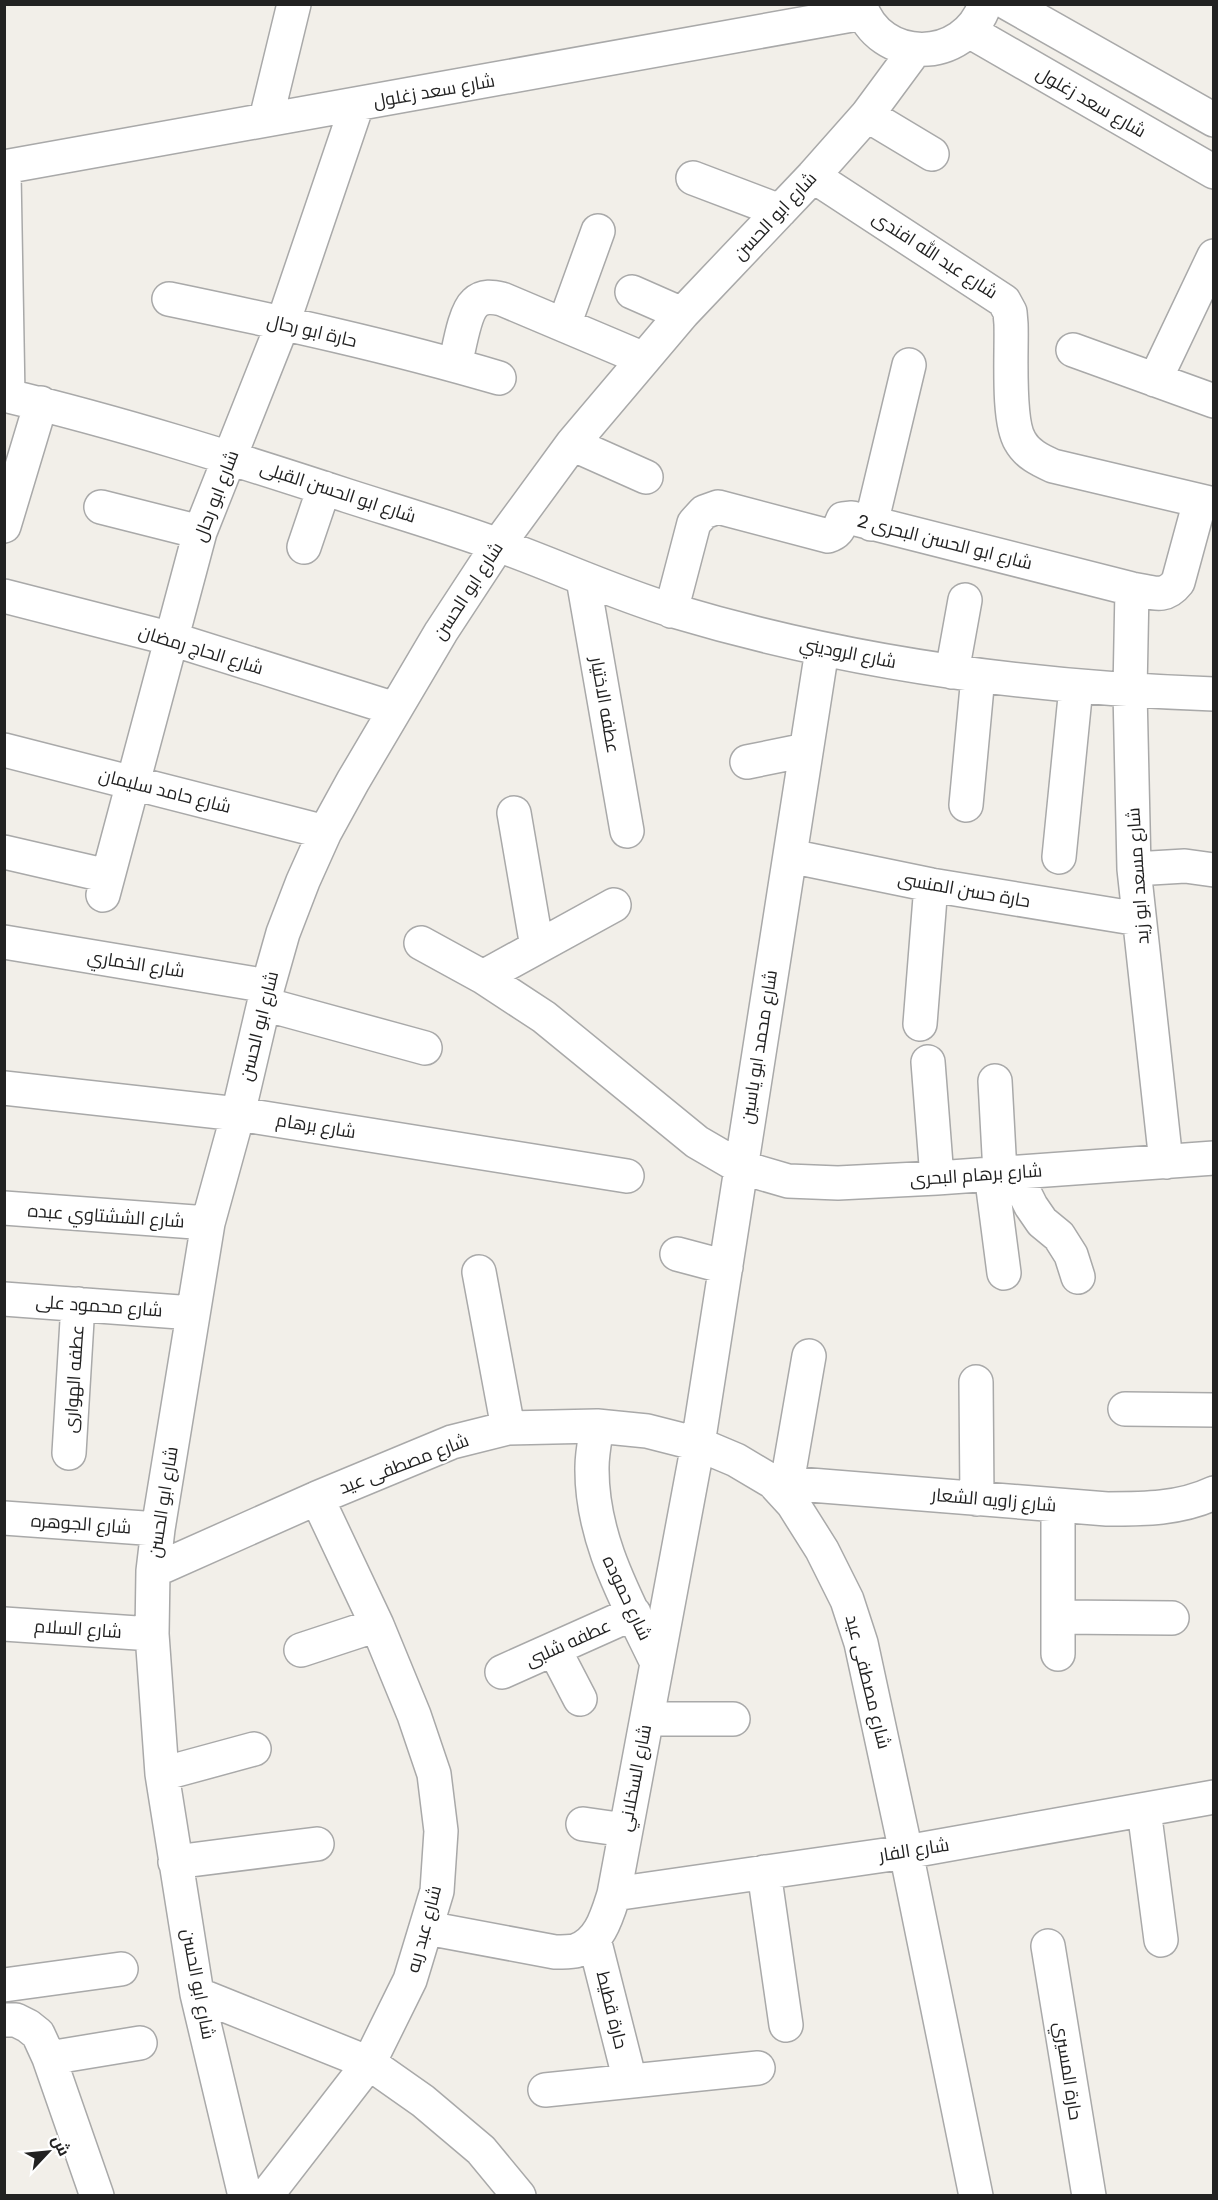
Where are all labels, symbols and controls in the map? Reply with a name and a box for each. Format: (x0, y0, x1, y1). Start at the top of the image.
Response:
street label: شارع سعد زغلول (1032, 61, 1150, 143)
street label: شارع سعد زغلول (371, 68, 497, 114)
street label: شارع ابو الحسن (728, 167, 822, 265)
street label: شارع عبد الله افندى (868, 206, 1002, 304)
street label: حارة ابو رحال (265, 309, 359, 352)
street label: شارع ابو رحال (188, 447, 244, 545)
street label: شارع ابو الحسن القبلى (257, 456, 419, 528)
street label: شارع ابو الحسن البحرى 2 (855, 509, 1035, 575)
street label: شارع ابو الحسن (427, 537, 509, 645)
street label: شارع الحاج رمضان (136, 620, 266, 680)
street label: شارع الروديني (797, 632, 898, 676)
street label: عطفه الاختيار (586, 654, 625, 755)
street label: شارع حامد سليمان (96, 763, 234, 819)
street label: شارع مسعد ابو زيد (1121, 807, 1155, 945)
street label: حارة حسن المنسى (896, 867, 1032, 912)
street label: شارع الخماري (85, 944, 186, 986)
street label: شارع محمد ابو ياسين (735, 968, 783, 1126)
street label: شارع ابو الحسن (234, 969, 284, 1083)
street label: شارع برهام (274, 1108, 358, 1144)
street label: شارع برهام البحرى (909, 1158, 1043, 1192)
street label: شارع الششتاوي عبده (27, 1199, 185, 1235)
street label: شارع محمود على (35, 1290, 163, 1322)
street label: عطفه الهوارى (58, 1324, 89, 1434)
street label: شارع مصطفى عيد (336, 1428, 472, 1500)
street label: شارع ابو الحسن (142, 1445, 184, 1559)
street label: شارع زاويه الشعار (930, 1483, 1057, 1517)
street label: شارع الجوهره (30, 1509, 132, 1539)
street label: شارع حموده (597, 1552, 657, 1644)
street label: شارع مصطفى عيد (840, 1613, 896, 1751)
street label: شارع السلام (33, 1614, 123, 1644)
street label: عطفه شلبى (522, 1614, 614, 1672)
street label: شارع السخلاني (613, 1723, 659, 1834)
street label: شارع الفار (876, 1833, 951, 1868)
street label: شارع عبد ربه (401, 1883, 447, 1975)
street label: شارع ابو الحسن (176, 1927, 220, 2041)
street label: حارة قطيط (592, 1969, 633, 2051)
street label: حارة المسيري (1046, 2020, 1088, 2122)
north arrow (18, 2122, 78, 2182)
text: ش (48, 2132, 75, 2159)

